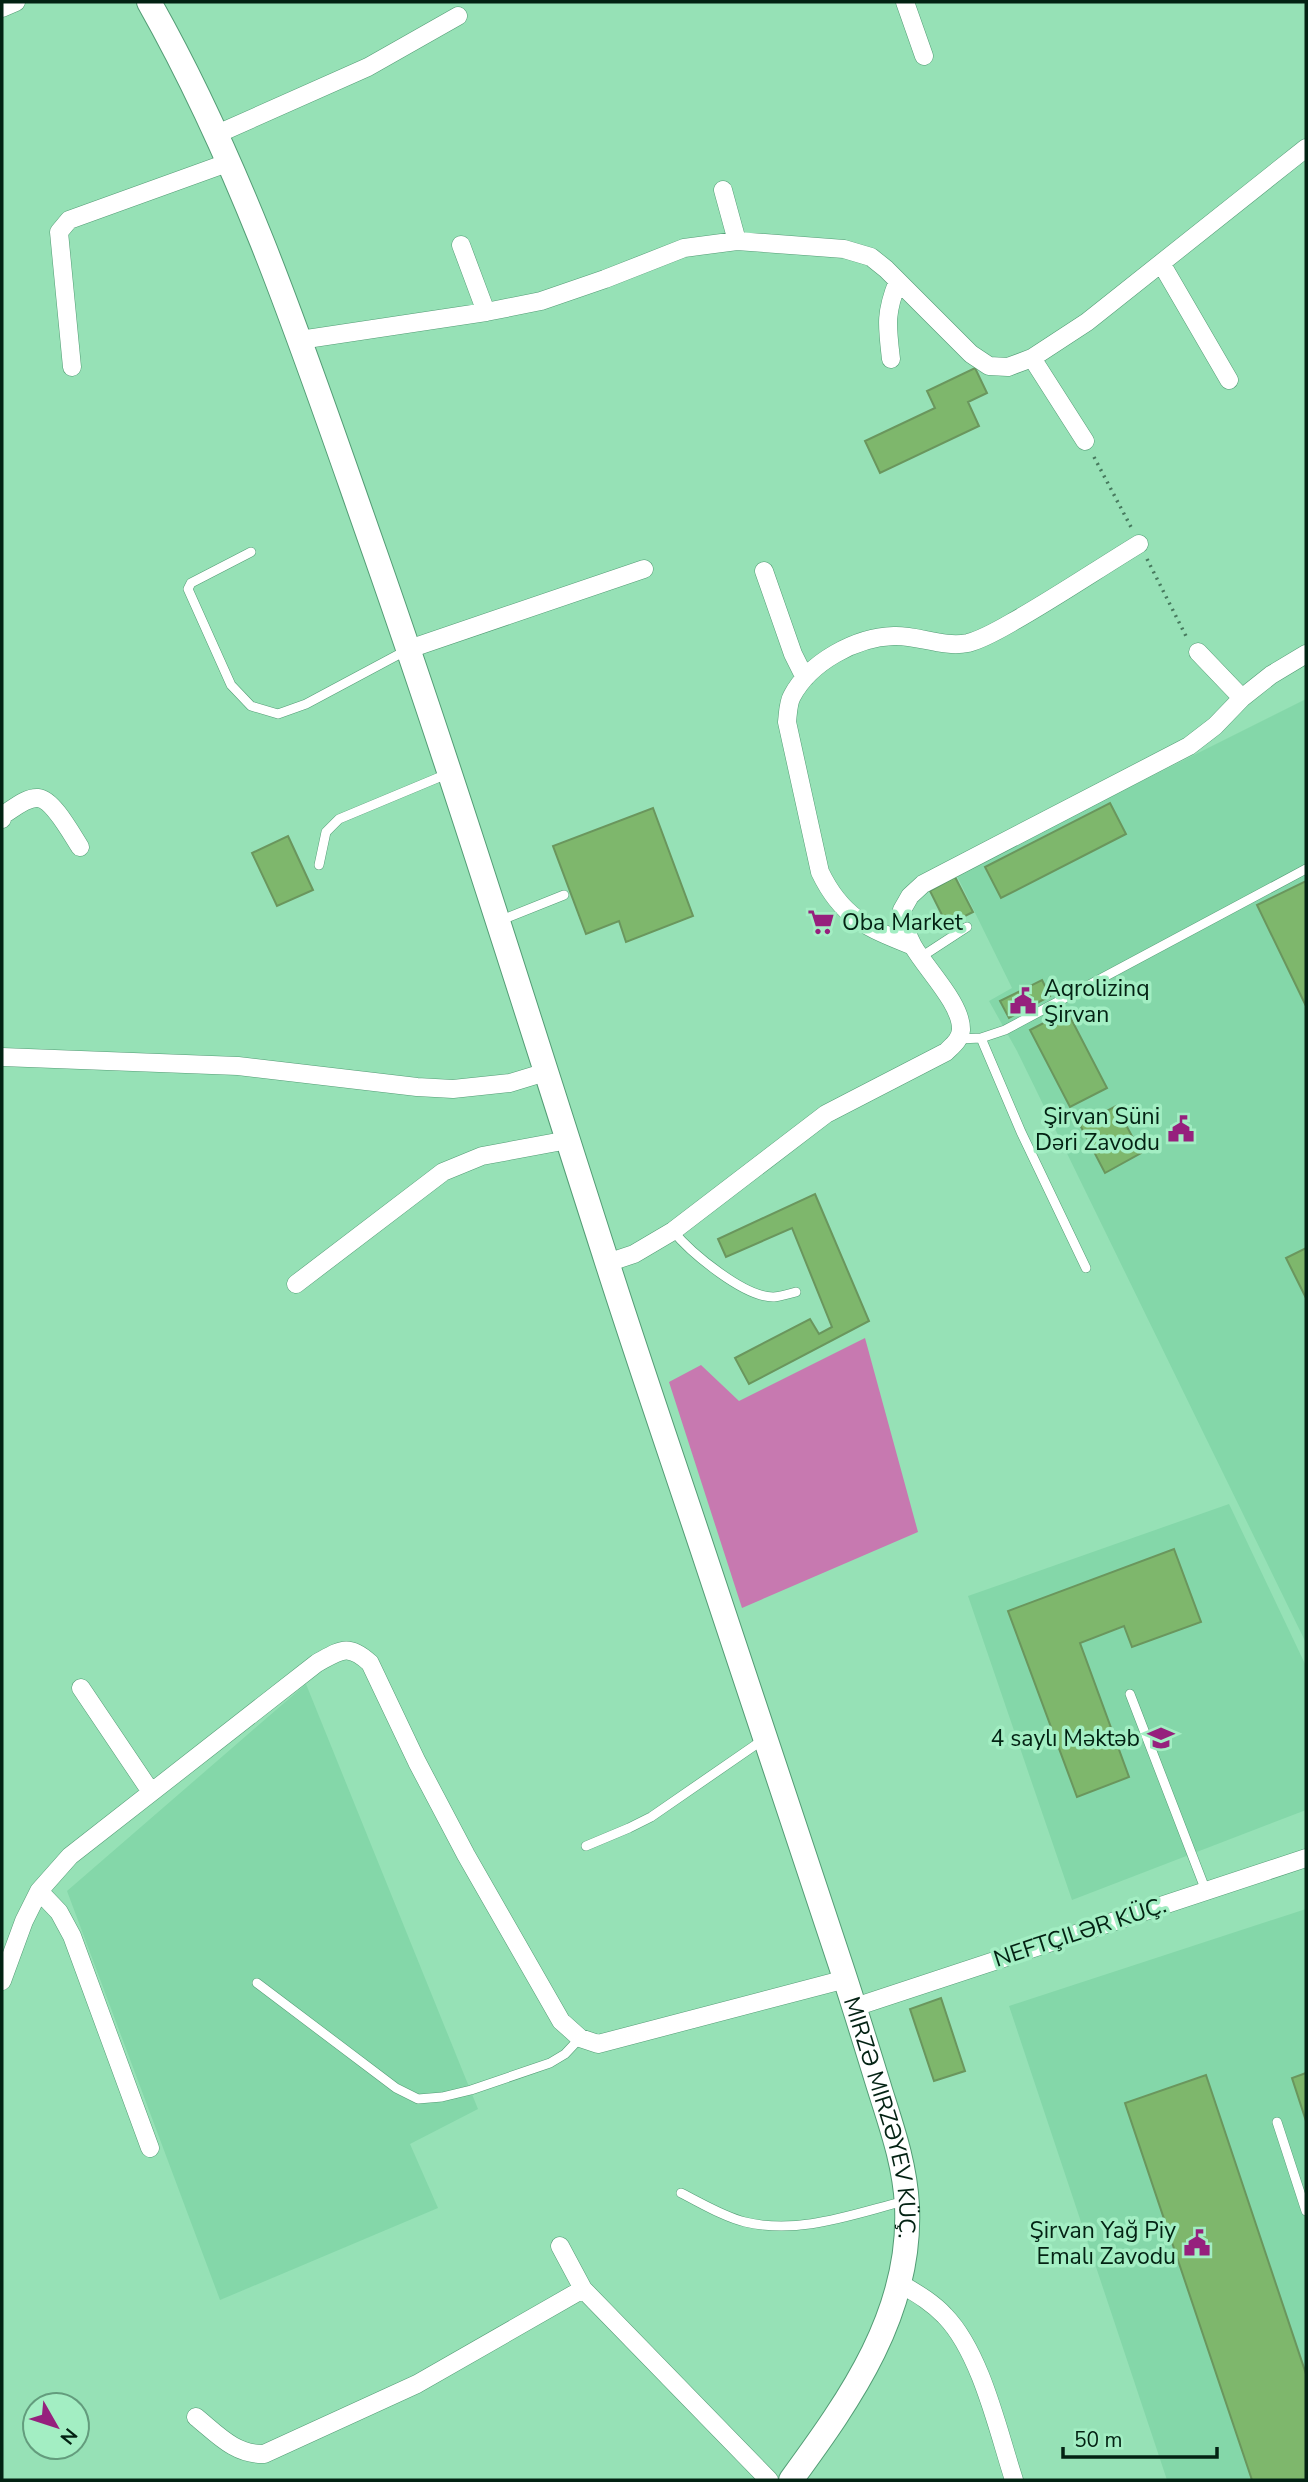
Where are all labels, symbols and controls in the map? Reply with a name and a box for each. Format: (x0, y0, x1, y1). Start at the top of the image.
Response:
supermarket icon: Oba Market (806, 907, 836, 937)
place label: Oba Market (842, 907, 964, 938)
place label: Aqrolizinq Şirvan (1044, 973, 1150, 1030)
public building icon: Aqrolizinq Şirvan (1008, 986, 1038, 1016)
place label: Şirvan Süni Dəri Zavodu (1035, 1101, 1160, 1158)
public building icon: Şirvan Süni Dəri Zavodu (1166, 1114, 1196, 1144)
place label: 4 saylı Məktəb (991, 1723, 1140, 1754)
school or university icon: 4 saylı Məktəb (1146, 1723, 1176, 1753)
street label: NEFTÇILƏR KÜÇ. (990, 1889, 1170, 1975)
street label: MIRZƏ MIRZƏYEV KÜÇ. (836, 1993, 923, 2240)
place label: Şirvan Yağ Piy Emalı Zavodu (1030, 2215, 1176, 2272)
public building icon: Şirvan Yağ Piy Emalı Zavodu (1182, 2228, 1212, 2258)
north arrow (21, 2391, 91, 2461)
scale bar (1063, 2416, 1217, 2460)
text: N (54, 2422, 83, 2450)
text: 50 m (1074, 2426, 1123, 2454)

